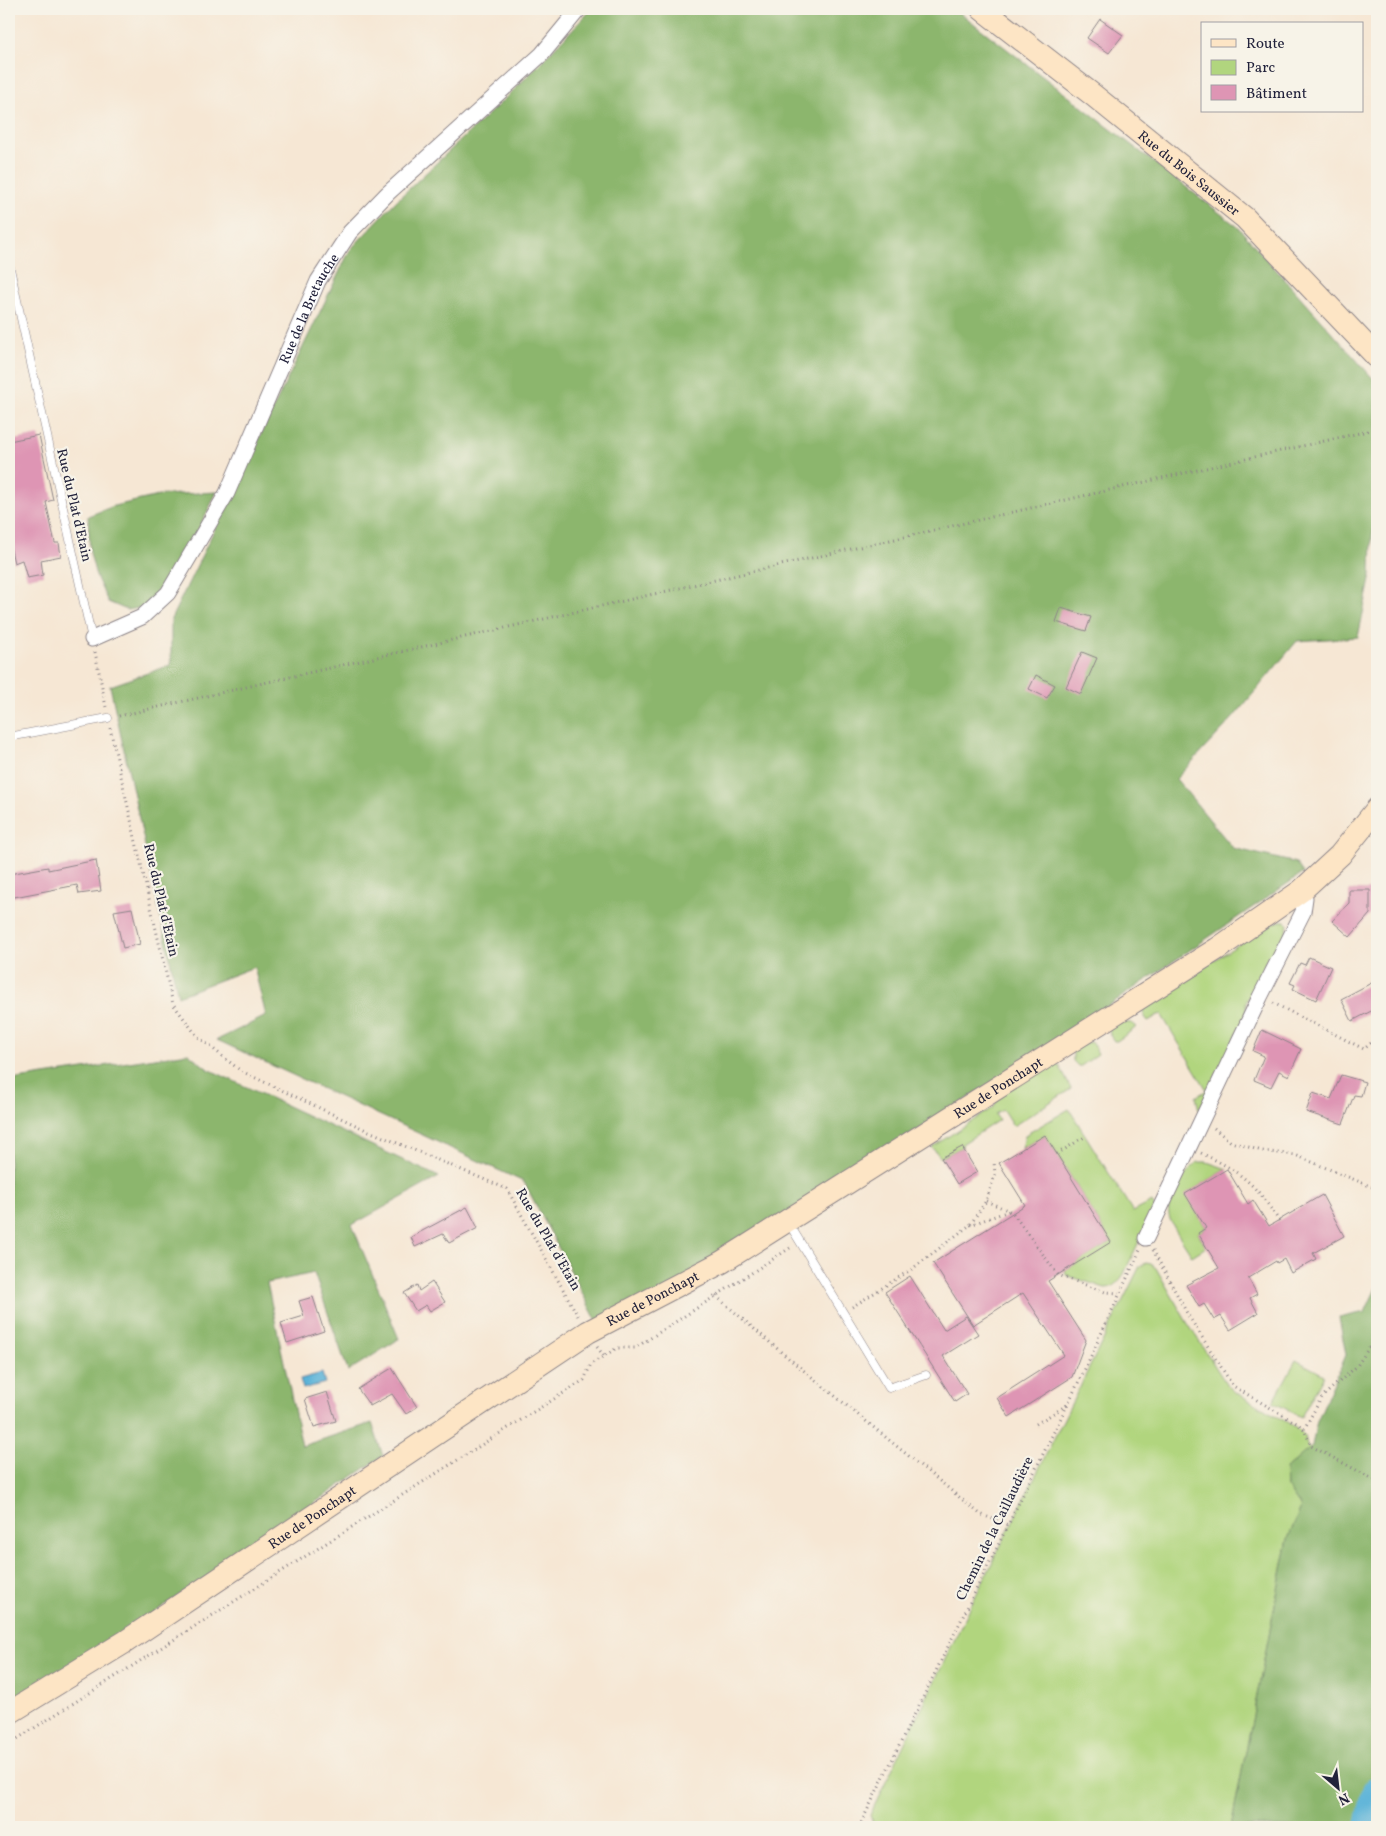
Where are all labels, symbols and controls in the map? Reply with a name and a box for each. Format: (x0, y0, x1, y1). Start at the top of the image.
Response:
legend (1201, 22, 1364, 112)
text: Route (1246, 34, 1285, 55)
text: Parc (1246, 58, 1275, 79)
text: Bâtiment (1246, 84, 1307, 105)
street label: Rue du Bois Saussier (1133, 127, 1243, 221)
street label: Rue de la Bretauche (276, 250, 345, 367)
street label: Rue du Plat d'Etain (51, 447, 96, 564)
street label: Rue du Plat d'Etain (138, 842, 183, 959)
street label: Rue de Ponchapt (951, 1053, 1047, 1124)
street label: Rue du Plat d'Etain (511, 1185, 585, 1295)
street label: Rue de Ponchapt (604, 1268, 703, 1332)
street label: Chemin de la Caillaudière (952, 1453, 1039, 1604)
street label: Rue de Ponchapt (265, 1482, 361, 1554)
north arrow (1314, 1764, 1364, 1814)
text: N (1334, 1787, 1352, 1809)

